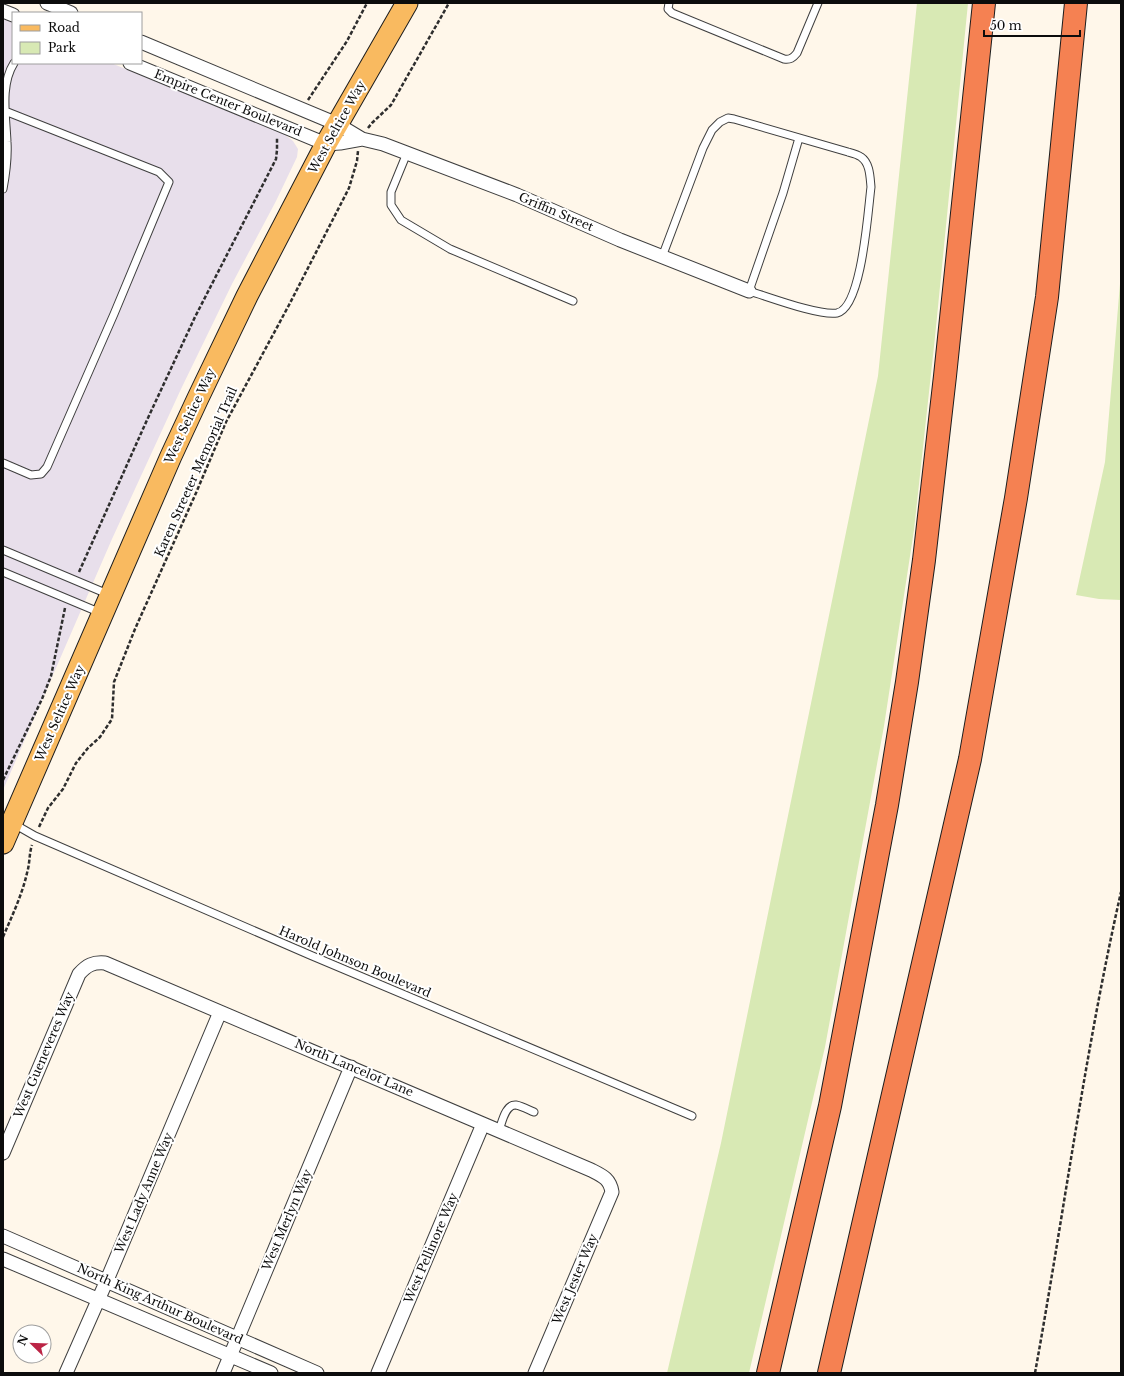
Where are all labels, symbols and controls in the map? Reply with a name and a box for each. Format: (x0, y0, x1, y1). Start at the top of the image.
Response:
legend (12, 12, 142, 64)
scale bar (984, 12, 1080, 38)
text: 50 m (990, 18, 1022, 33)
text: Road (48, 20, 80, 35)
text: Park (48, 40, 76, 55)
street label: Empire Center Boulevard (152, 66, 304, 139)
street label: West Seltice Way (304, 77, 368, 177)
street label: Griffin Street (517, 189, 596, 234)
street label: West Seltice Way (160, 365, 218, 467)
street label: Karen Streeter Memorial Trail (151, 384, 240, 559)
street label: West Seltice Way (31, 662, 88, 764)
street label: Harold Johnson Boulevard (277, 923, 433, 1000)
street label: West Gueneveres Way (10, 989, 77, 1121)
street label: North Lancelot Lane (293, 1036, 416, 1099)
street label: West Lady Anne Way (111, 1130, 176, 1256)
street label: West Merlyn Way (258, 1167, 315, 1274)
street label: West Pellinore Way (400, 1190, 461, 1306)
street label: West Jester Way (548, 1231, 601, 1327)
street label: North King Arthur Boulevard (75, 1260, 245, 1347)
north arrow (12, 1324, 52, 1364)
text: N (14, 1332, 32, 1348)

